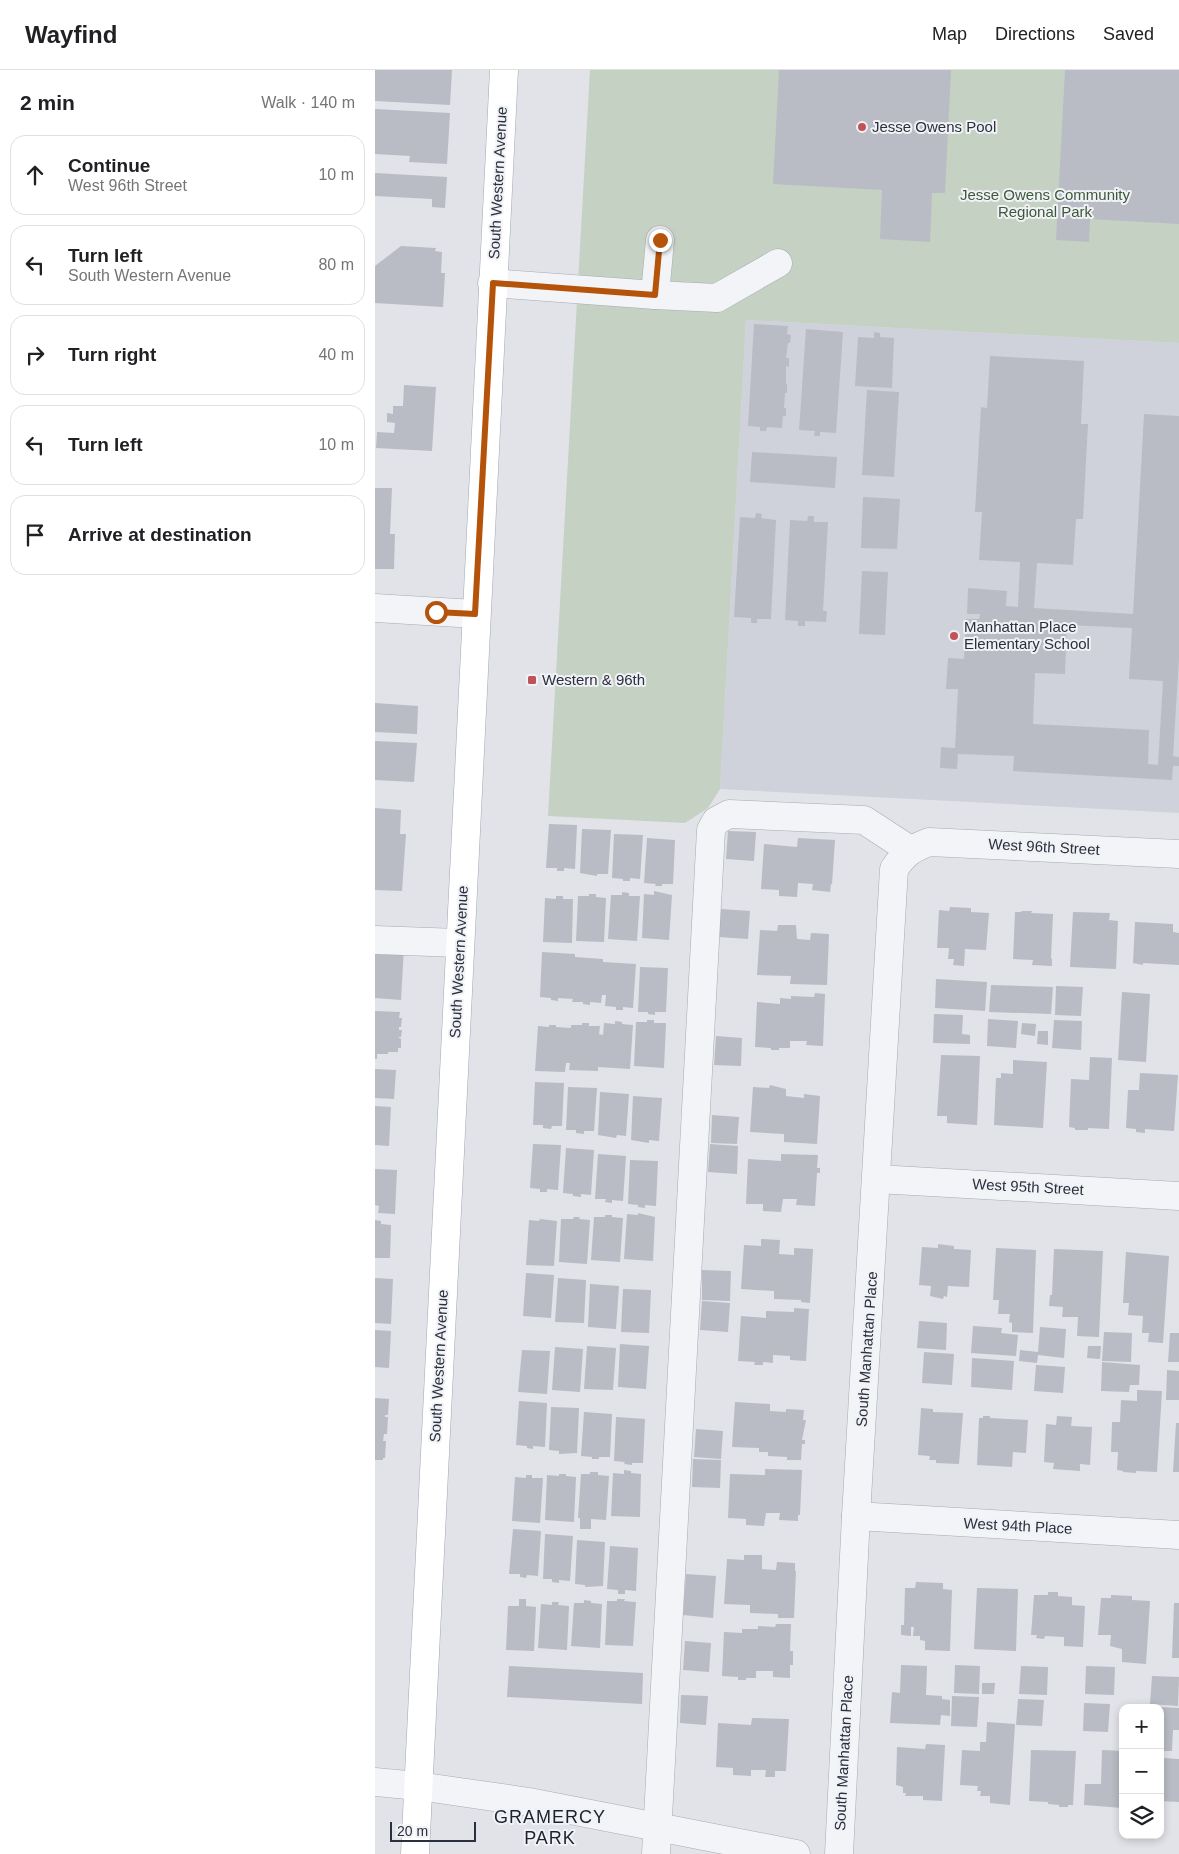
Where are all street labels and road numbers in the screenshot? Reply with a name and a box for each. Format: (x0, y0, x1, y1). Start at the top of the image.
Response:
street label: South Western Avenue (485, 106, 510, 260)
street label: West 96th Street (988, 835, 1101, 858)
street label: South Western Avenue (446, 885, 471, 1039)
street label: West 95th Street (972, 1175, 1085, 1198)
street label: South Manhattan Place (853, 1271, 880, 1427)
street label: South Western Avenue (426, 1289, 451, 1443)
street label: West 94th Place (963, 1514, 1073, 1537)
street label: South Manhattan Place (831, 1675, 856, 1831)

